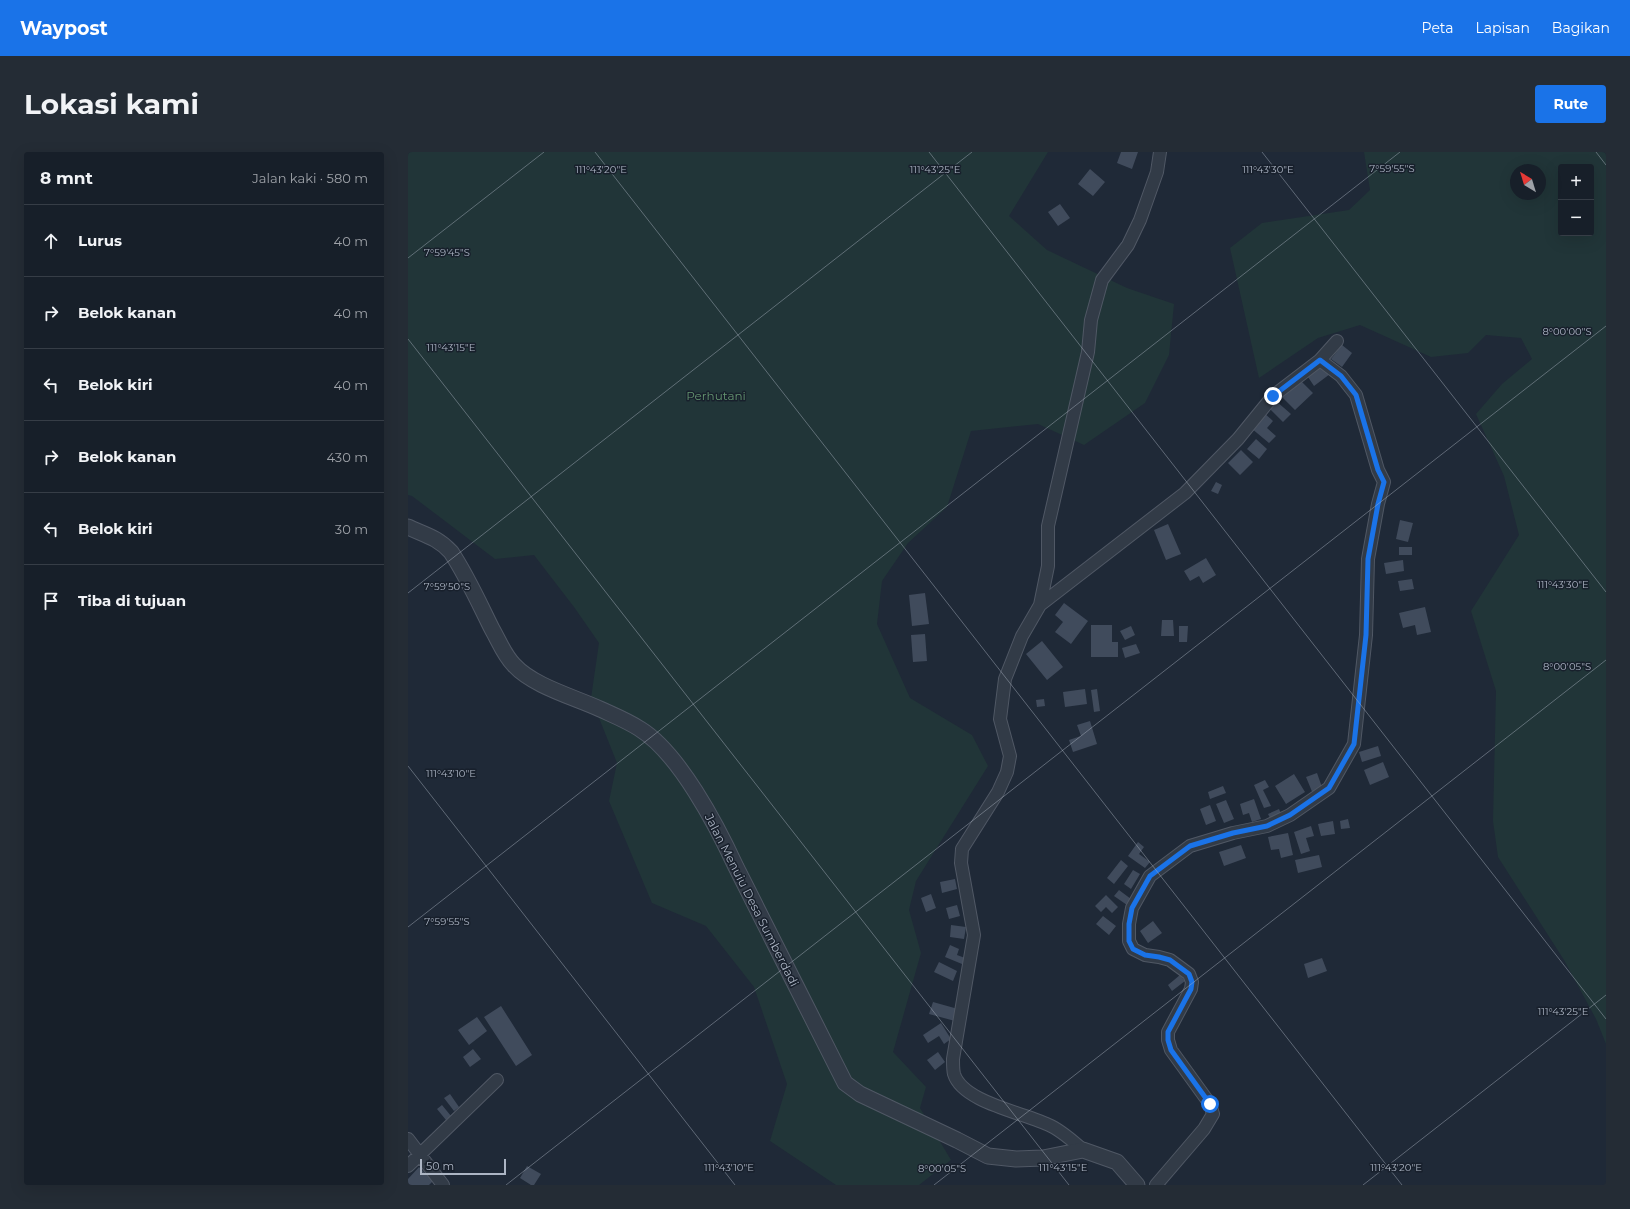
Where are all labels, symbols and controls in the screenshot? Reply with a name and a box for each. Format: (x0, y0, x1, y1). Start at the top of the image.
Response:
text: Waypost (20, 17, 108, 40)
text: Peta (1422, 19, 1454, 37)
text: Lapisan (1476, 19, 1530, 37)
text: Bagikan (1552, 19, 1610, 37)
button: Rute (1535, 85, 1606, 123)
text: Lokasi kami (24, 87, 199, 121)
text: 7°59'55"S (1369, 162, 1415, 175)
text: 111°43'20"E (575, 163, 627, 176)
text: 111°43'25"E (910, 163, 961, 176)
text: 111°43'30"E (1242, 163, 1294, 176)
north arrow (1510, 164, 1546, 200)
map controls (1558, 164, 1594, 236)
button: + (1558, 164, 1594, 200)
text: 8 mnt (40, 168, 93, 188)
text: Jalan kaki · 580 m (252, 170, 368, 186)
button: − (1558, 200, 1594, 236)
icon: ahead (40, 230, 62, 252)
text: Lurus (78, 231, 122, 250)
text: 40 m (334, 233, 368, 249)
text: 7°59'45"S (424, 246, 470, 259)
icon: right (40, 302, 62, 324)
text: Belok kanan (78, 303, 176, 322)
text: 40 m (334, 305, 368, 321)
text: 8°00'00"S (1542, 325, 1592, 338)
text: 111°43'15"E (427, 341, 476, 354)
icon: left (40, 374, 62, 396)
text: Belok kiri (78, 375, 153, 394)
text: 40 m (334, 377, 368, 393)
route end (1264, 387, 1282, 405)
park label: Perhutani (686, 388, 746, 403)
icon: right (40, 446, 62, 468)
text: Belok kanan (78, 447, 176, 466)
text: 430 m (326, 449, 368, 465)
icon: left (40, 518, 62, 540)
text: Belok kiri (78, 519, 153, 538)
text: 30 m (335, 521, 368, 537)
text: 111°43'30"E (1537, 578, 1589, 591)
text: 7°59'50"S (424, 580, 470, 593)
icon: arrive (40, 590, 62, 612)
text: Tiba di tujuan (78, 591, 186, 610)
text: 8°00'05"S (1543, 660, 1591, 673)
text: 111°43'10"E (426, 767, 476, 780)
street label: Jalan Menuiu Desa Sumberdadi (701, 810, 802, 989)
text: 7°59'55"S (424, 915, 470, 928)
text: 111°43'25"E (1538, 1005, 1589, 1018)
route start (1201, 1095, 1219, 1113)
scale bar (420, 1157, 506, 1176)
text: 50 m (426, 1159, 454, 1173)
text: 111°43'10"E (704, 1161, 754, 1174)
text: 111°43'15"E (1039, 1161, 1088, 1174)
text: 111°43'20"E (1370, 1161, 1422, 1174)
text: 8°00'05"S (918, 1162, 966, 1175)

